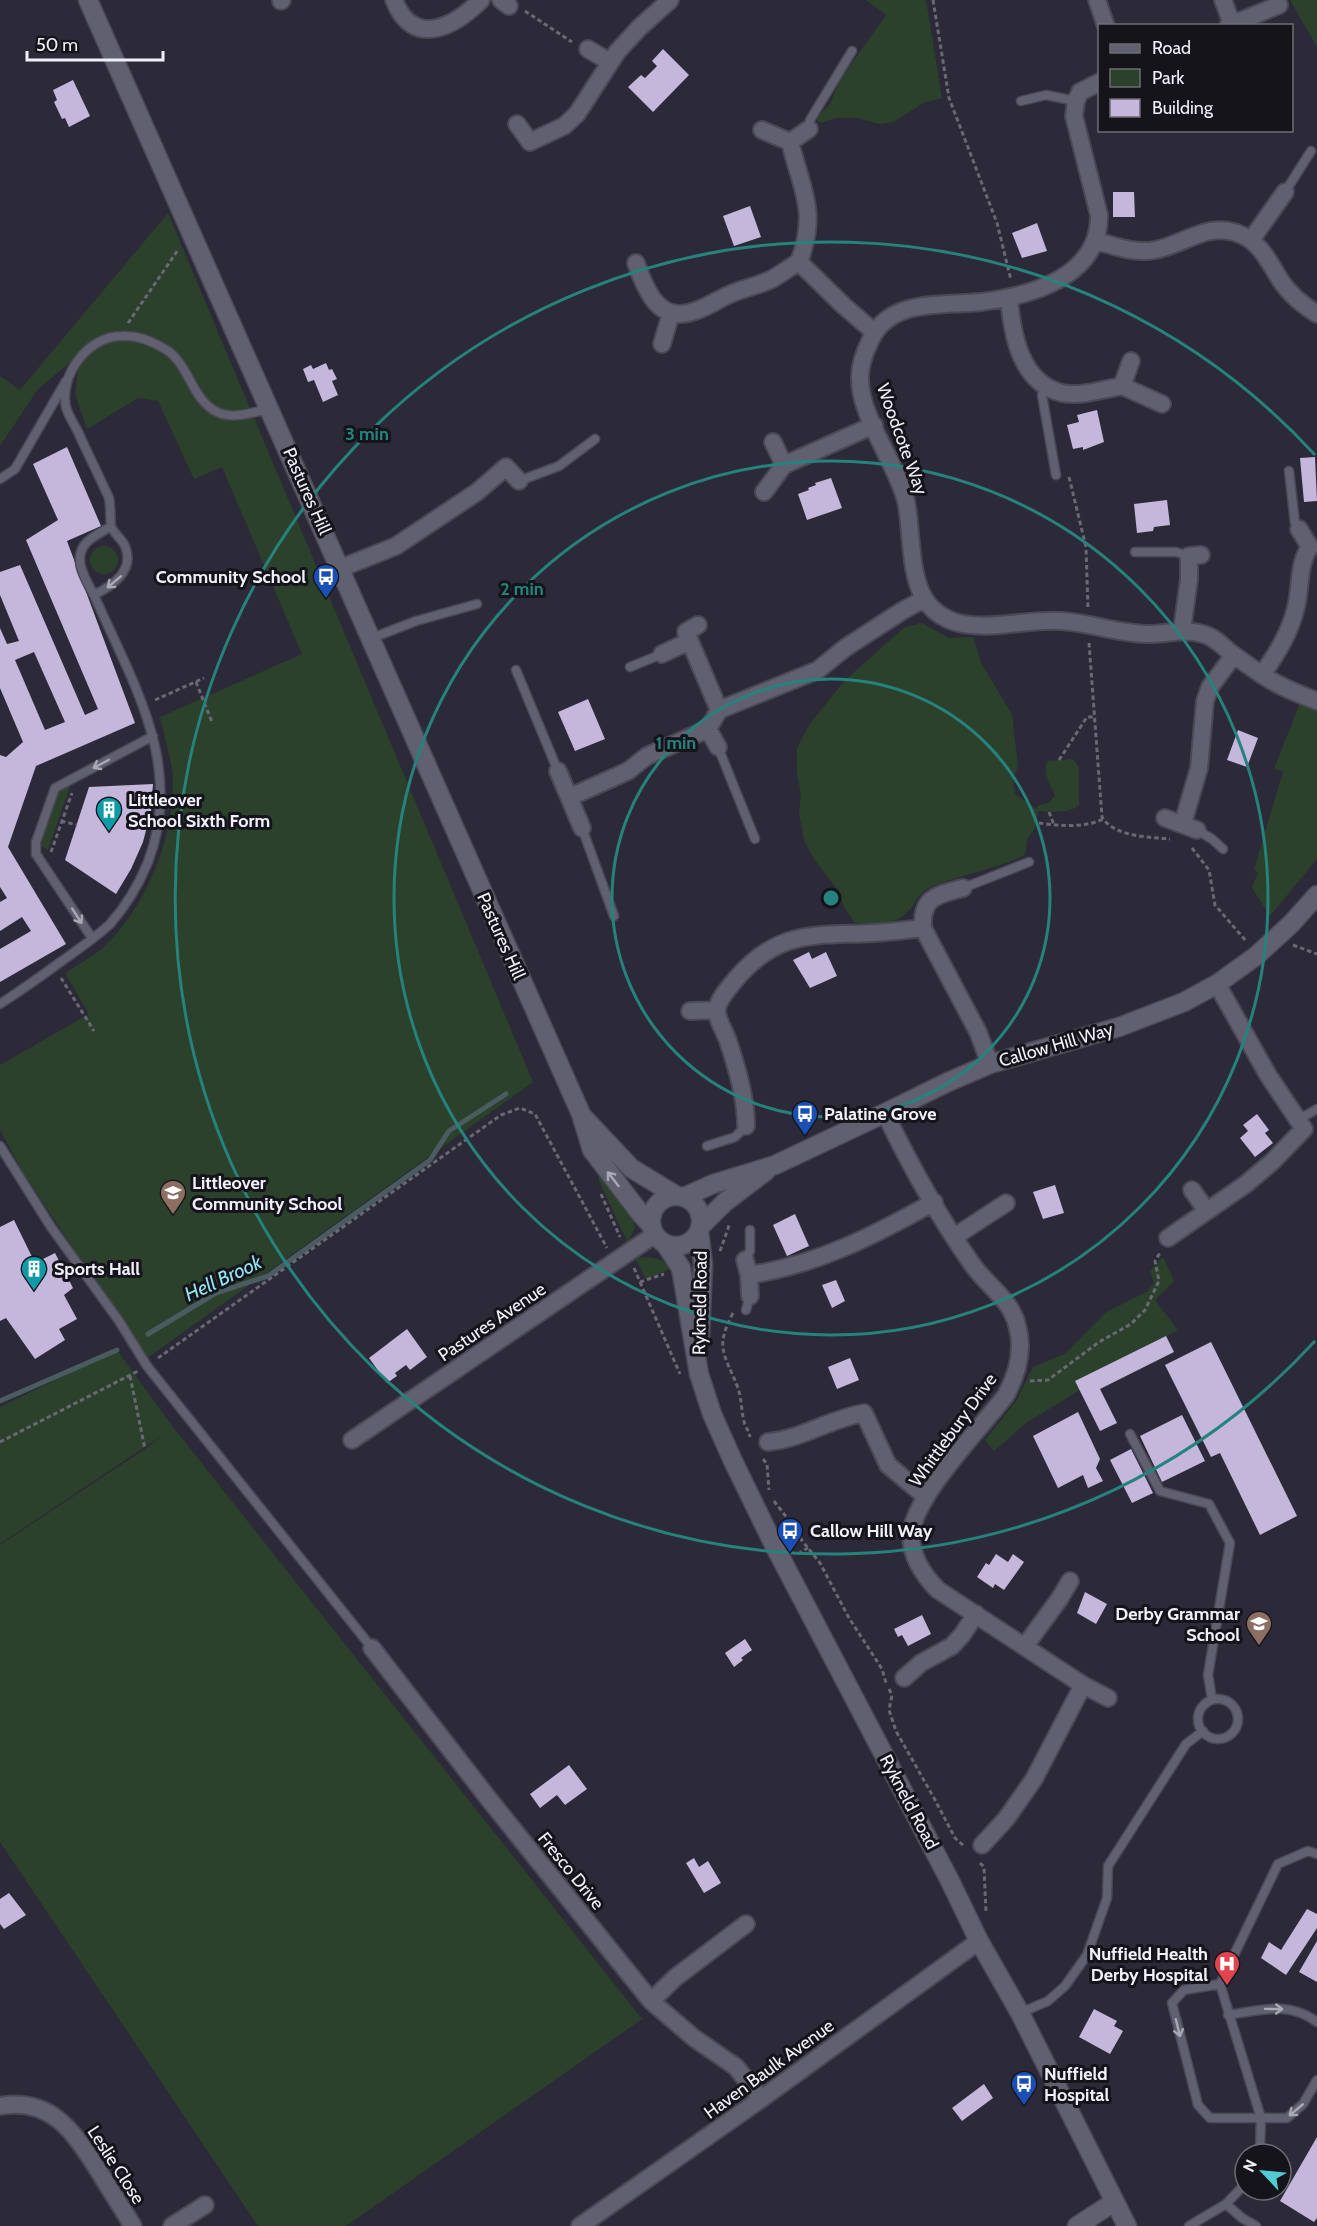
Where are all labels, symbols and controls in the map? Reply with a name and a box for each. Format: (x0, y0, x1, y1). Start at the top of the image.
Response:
scale bar (27, 24, 164, 62)
legend (1098, 24, 1293, 132)
text: 50 m (36, 34, 78, 56)
text: Road (1152, 37, 1191, 59)
text: Park (1152, 67, 1185, 89)
text: Building (1152, 97, 1214, 119)
street label: Woodcote Way (872, 380, 932, 498)
text: 3 min (345, 423, 389, 445)
street label: Pastures Hill (278, 444, 336, 538)
bus stop icon: Community School (311, 562, 341, 600)
place label: Community School (156, 566, 306, 588)
one-way arrow (107, 575, 122, 589)
text: 2 min (500, 578, 544, 600)
text: 1 min (656, 732, 696, 754)
one-way arrow (92, 758, 110, 770)
place label: Littleover School Sixth Form (128, 789, 270, 832)
building icon: Littleover School Sixth Form (94, 795, 124, 833)
centre of rings (821, 888, 841, 908)
street label: Pastures Hill (472, 889, 530, 983)
one-way arrow (71, 907, 83, 923)
street label: Callow Hill Way (996, 1018, 1116, 1072)
bus stop icon: Palatine Grove (790, 1099, 820, 1137)
place label: Palatine Grove (824, 1103, 937, 1125)
place label: Littleover Community School (192, 1172, 342, 1215)
one-way arrow (606, 1172, 619, 1188)
school or university icon: Littleover Community School (158, 1178, 188, 1216)
water label: Hell Brook (181, 1249, 267, 1306)
street label: Rykneld Road (688, 1251, 712, 1355)
building icon: Sports Hall (19, 1254, 49, 1292)
place label: Sports Hall (54, 1258, 140, 1280)
street label: Pastures Avenue (434, 1278, 550, 1366)
street label: Whittlebury Drive (905, 1369, 1001, 1491)
bus stop icon: Callow Hill Way (775, 1516, 805, 1554)
place label: Callow Hill Way (810, 1520, 933, 1542)
place label: Derby Grammar School (1115, 1603, 1240, 1646)
school or university icon: Derby Grammar School (1244, 1609, 1274, 1647)
street label: Rykneld Road (875, 1751, 943, 1853)
street label: Fresco Drive (533, 1828, 609, 1914)
place label: Nuffield Health Derby Hospital (1089, 1943, 1208, 1986)
hospital icon: Nuffield Health Derby Hospital (1212, 1949, 1242, 1987)
one-way arrow (1263, 2004, 1283, 2015)
street label: Haven Baulk Avenue (700, 2015, 838, 2123)
one-way arrow (1173, 2018, 1185, 2037)
place label: Nuffield Hospital (1044, 2063, 1110, 2106)
bus stop icon: Nuffield Hospital (1009, 2069, 1039, 2107)
one-way arrow (1288, 2104, 1304, 2117)
street label: Leslie Close (83, 2122, 149, 2208)
north arrow (1233, 2142, 1293, 2202)
text: N (1239, 2156, 1261, 2175)

